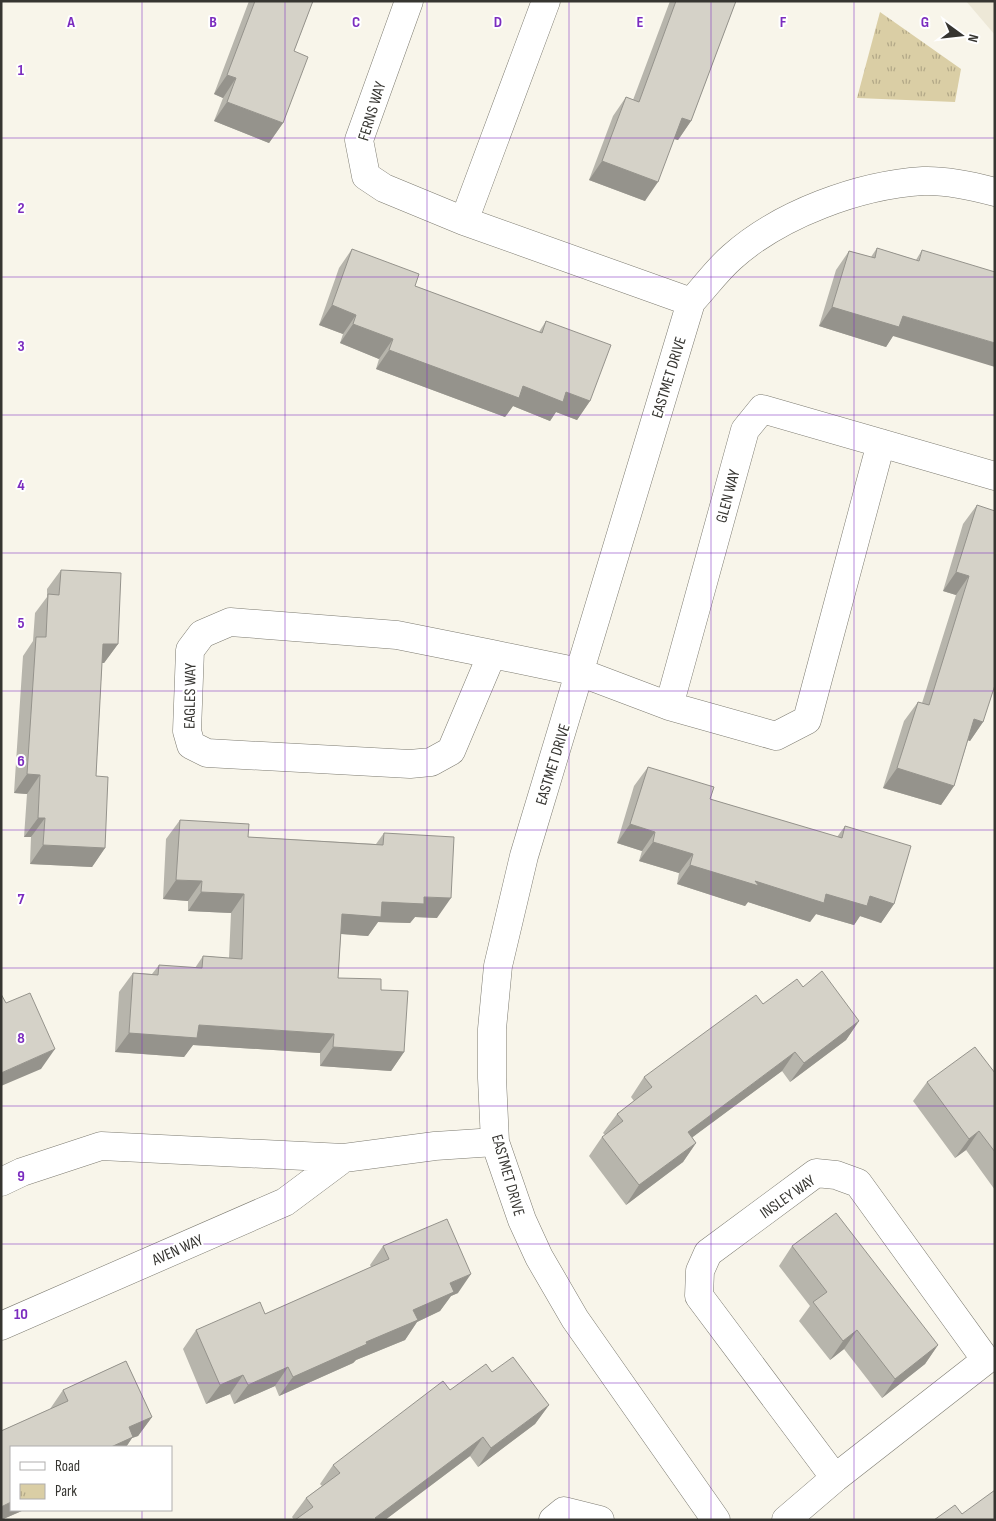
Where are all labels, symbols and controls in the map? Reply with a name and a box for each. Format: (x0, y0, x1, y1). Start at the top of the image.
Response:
north arrow (936, 10, 986, 60)
text: A (66, 13, 75, 32)
text: B (209, 13, 217, 32)
text: C (352, 13, 360, 32)
text: D (494, 13, 502, 32)
text: E (637, 13, 644, 32)
text: F (780, 13, 787, 32)
text: G (921, 13, 929, 32)
text: N (964, 32, 982, 44)
text: 1 (18, 61, 25, 80)
street label: FERNS WAY (354, 79, 390, 143)
text: 2 (17, 199, 25, 218)
street label: EASTMET DRIVE (648, 335, 691, 420)
text: 3 (17, 337, 25, 356)
street label: GLEN WAY (712, 467, 745, 525)
text: 4 (17, 476, 25, 495)
text: 5 (17, 614, 25, 633)
street label: EAGLES WAY (180, 663, 201, 729)
street label: EASTMET DRIVE (532, 722, 575, 807)
text: 6 (17, 752, 25, 771)
text: 7 (18, 890, 25, 909)
text: 8 (17, 1029, 25, 1048)
street label: EASTMET DRIVE (487, 1132, 528, 1218)
text: 9 (17, 1167, 25, 1186)
street label: INSLEY WAY (757, 1171, 819, 1223)
street label: AVEN WAY (148, 1231, 206, 1270)
text: 10 (14, 1305, 28, 1324)
legend (10, 1446, 172, 1511)
text: Road (55, 1457, 80, 1476)
text: Park (55, 1482, 77, 1501)

